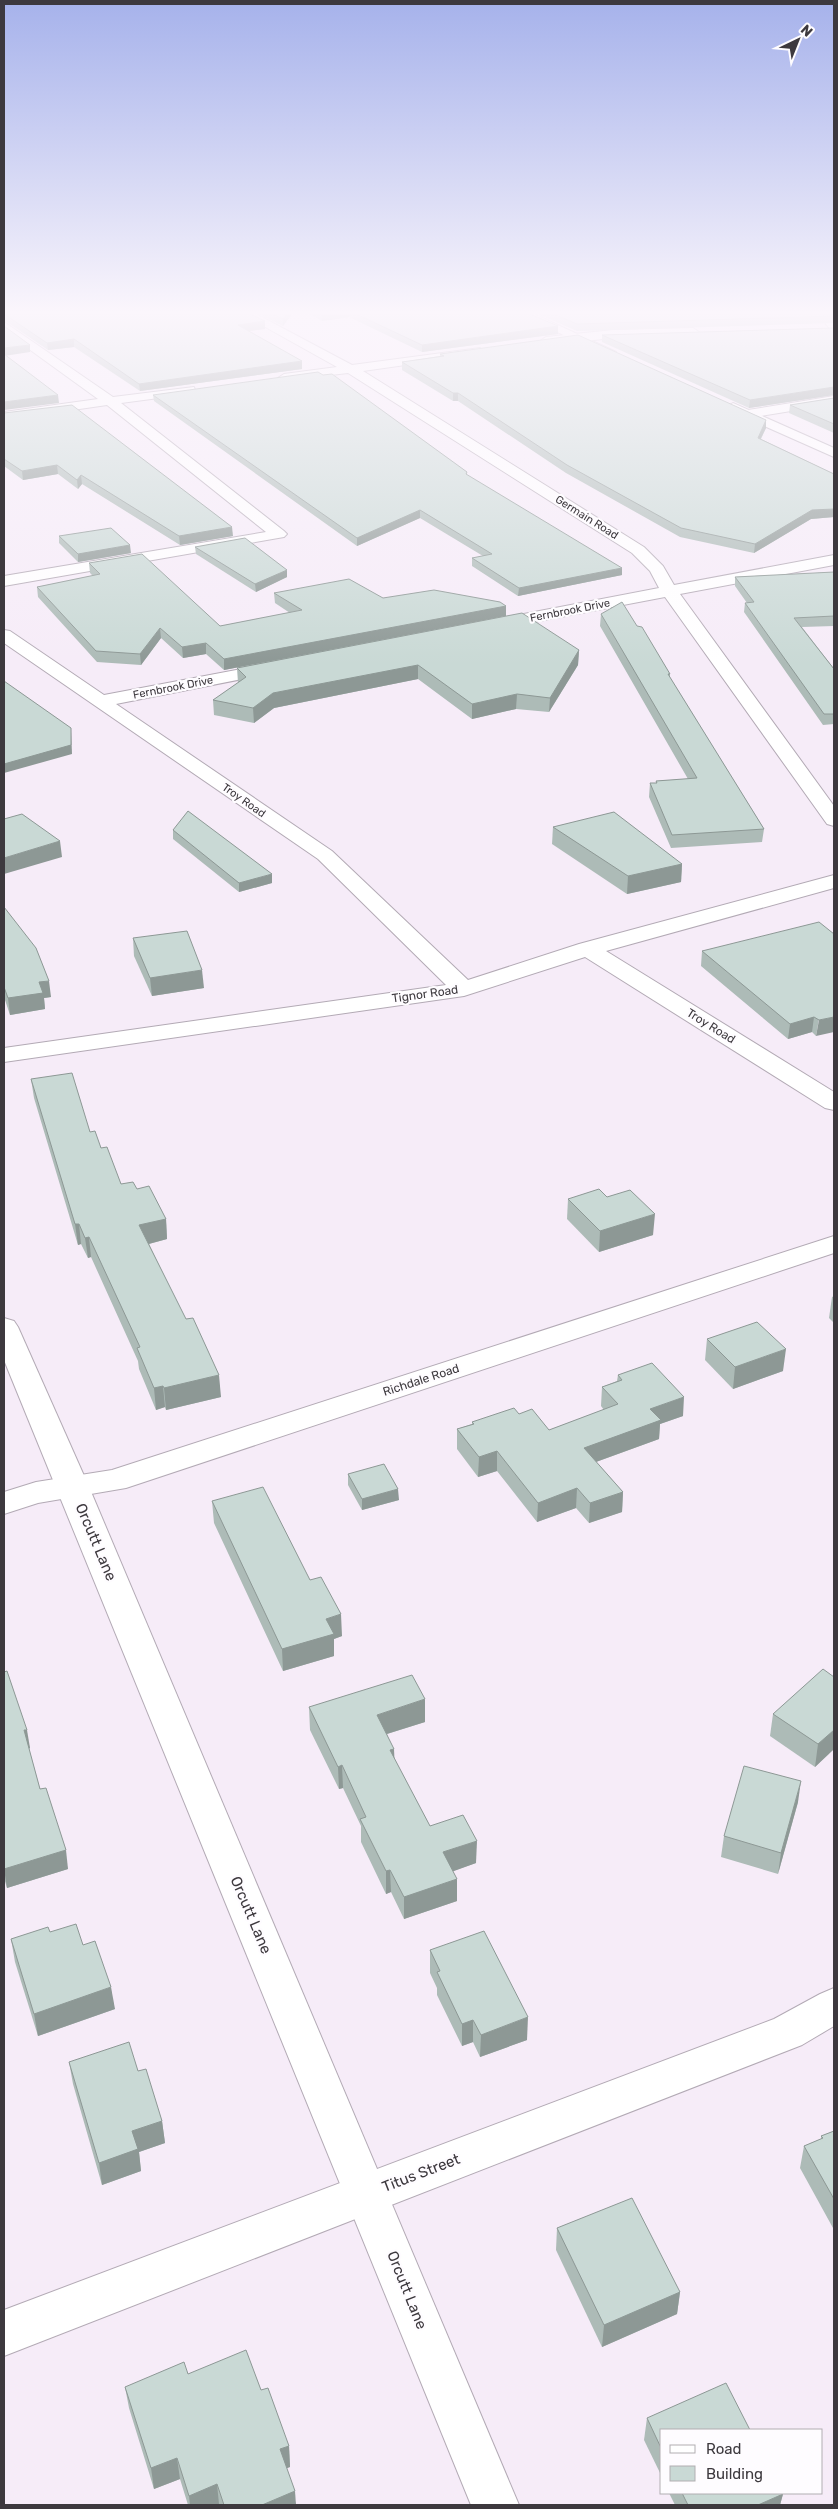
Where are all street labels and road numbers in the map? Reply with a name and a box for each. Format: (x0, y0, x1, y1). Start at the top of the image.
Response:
street label: Germain Road (553, 493, 621, 542)
street label: Fernbrook Drive (529, 596, 611, 625)
street label: Fernbrook Drive (132, 673, 214, 702)
street label: Troy Road (219, 781, 268, 820)
street label: Tignor Road (391, 982, 459, 1006)
street label: Troy Road (684, 1006, 738, 1046)
street label: Richdale Road (381, 1361, 461, 1399)
street label: Orcutt Lane (72, 1500, 120, 1584)
street label: Orcutt Lane (227, 1873, 275, 1957)
street label: Titus Street (380, 2150, 463, 2196)
street label: Orcutt Lane (383, 2248, 431, 2332)

